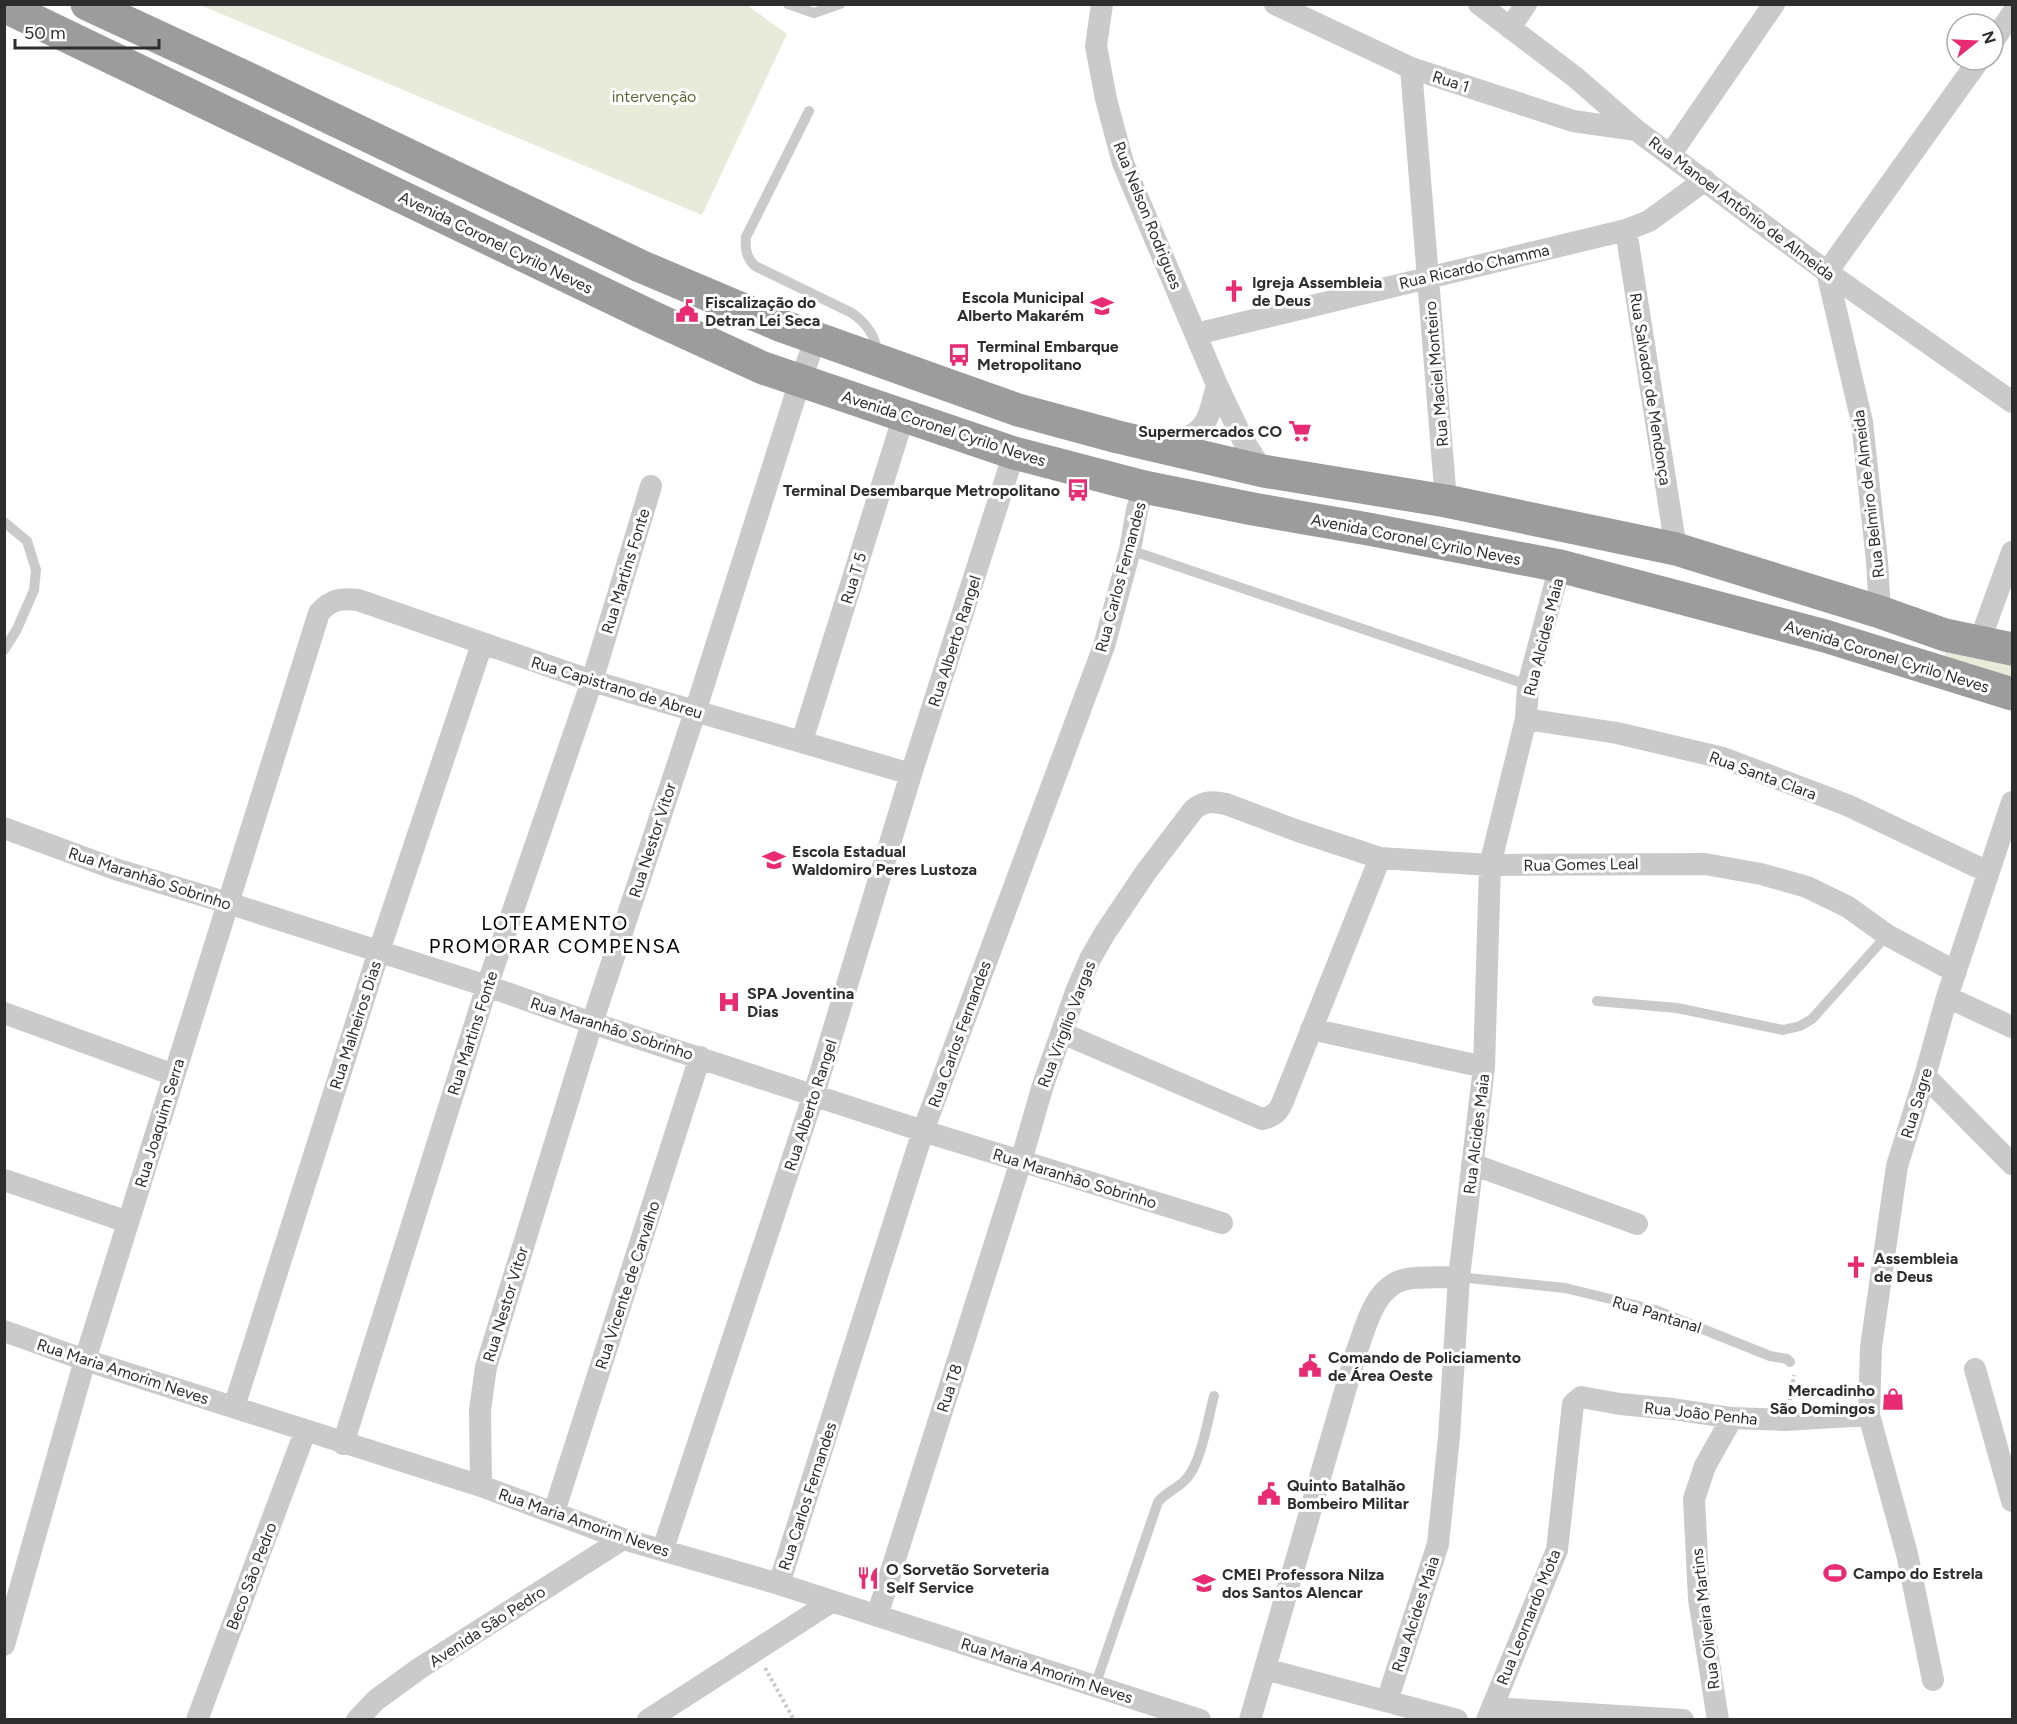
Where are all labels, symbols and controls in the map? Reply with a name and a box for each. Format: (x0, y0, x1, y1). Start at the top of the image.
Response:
scale bar (15, 12, 159, 50)
north arrow (1945, 12, 2005, 72)
text: 50 m (24, 22, 66, 44)
text: N (1978, 29, 2000, 46)
street label: Rua 1 (1430, 67, 1472, 96)
park label: intervenção (612, 87, 696, 106)
street label: Rua Manoel Antônio de Almeida (1645, 132, 1839, 285)
street label: Rua Nelson Rodrigues (1109, 139, 1186, 292)
street label: Avenida Coronel Cyrilo Neves (396, 187, 596, 298)
street label: Rua Ricardo Chamma (1397, 240, 1551, 293)
place label: Igreja Assembleia de Deus (1252, 273, 1382, 310)
church icon: Igreja Assembleia de Deus (1221, 278, 1247, 304)
place label: Escola Municipal Alberto Makarém (957, 288, 1084, 325)
street label: Rua Salvador de Mendonça (1626, 292, 1675, 487)
place label: Fiscalização do Detran Lei Seca (705, 293, 820, 330)
school or university icon: Escola Municipal Alberto Makarém (1089, 293, 1115, 319)
public building icon: Fiscalização do Detran Lei Seca (674, 298, 700, 324)
street label: Rua Maciel Monteiro (1421, 300, 1452, 448)
place label: Terminal Embarque Metropolitano (977, 337, 1119, 374)
bus stop icon: Terminal Embarque Metropolitano (946, 342, 972, 368)
street label: Avenida Coronel Cyrilo Neves (839, 386, 1048, 470)
street label: Rua Belmiro de Almeida (1849, 409, 1888, 579)
supermarket icon: Supermercados CO (1287, 418, 1313, 444)
place label: Supermercados CO (1138, 422, 1282, 441)
bus stop icon: Terminal Desembarque Metropolitano (1065, 477, 1091, 503)
place label: Terminal Desembarque Metropolitano (783, 481, 1060, 500)
street label: Rua Carlos Fernandes (1091, 500, 1150, 654)
street label: Rua Martins Fonte (597, 506, 654, 636)
street label: Avenida Coronel Cyrilo Neves (1309, 510, 1522, 569)
street label: Rua T 5 (837, 550, 870, 606)
street label: Rua Alberto Rangel (924, 573, 985, 709)
street label: Rua Alcides Maia (1520, 576, 1567, 698)
street label: Avenida Coronel Cyrilo Neves (1782, 616, 1992, 697)
street label: Rua Capistrano de Abreu (529, 652, 705, 723)
street label: Rua Santa Clara (1707, 747, 1819, 804)
street label: Rua Nestor Vitor (625, 780, 680, 900)
place label: Escola Estadual Waldomiro Peres Lustoza (792, 842, 977, 879)
street label: Rua Maranhão Sobrinho (66, 843, 234, 914)
school or university icon: Escola Estadual Waldomiro Peres Lustoza (761, 847, 787, 873)
street label: Rua Gomes Leal (1523, 854, 1639, 875)
district label: LOTEAMENTO PROMORAR COMPENSA (429, 911, 681, 958)
street label: Rua Malheiros Dias (326, 958, 385, 1092)
street label: Rua Carlos Fernandes (924, 958, 995, 1110)
street label: Rua Virgílio Vargas (1034, 958, 1099, 1090)
street label: Rua Martins Fonte (443, 968, 502, 1098)
place label: SPA Joventina Dias (747, 984, 854, 1021)
hospital icon: SPA Joventina Dias (716, 989, 742, 1015)
street label: Rua Maranhão Sobrinho (528, 993, 696, 1064)
street label: Rua Alberto Rangel (780, 1037, 841, 1173)
street label: Rua Joaquim Serra (131, 1056, 188, 1190)
street label: Rua Sagre (1897, 1065, 1936, 1141)
street label: Rua Alcides Maia (1460, 1073, 1493, 1195)
street label: Rua Maranhão Sobrinho (991, 1144, 1159, 1212)
street label: Rua Vicente de Carvalho (591, 1198, 664, 1372)
street label: Rua Nestor Vitor (479, 1244, 532, 1364)
place label: Assembleia de Deus (1874, 1249, 1958, 1286)
church icon: Assembleia de Deus (1843, 1254, 1869, 1280)
street label: Rua Pantanal (1610, 1292, 1704, 1337)
street label: Rua Maria Amorim Neves (34, 1335, 211, 1408)
place label: Comando de Policiamento de Área Oeste (1328, 1348, 1521, 1385)
public building icon: Comando de Policiamento de Área Oeste (1297, 1353, 1323, 1379)
street label: Rua T8 (933, 1362, 966, 1415)
place label: Mercadinho São Domingos (1770, 1381, 1876, 1418)
shop icon: Mercadinho São Domingos (1880, 1386, 1906, 1412)
street label: Rua João Penha (1643, 1398, 1759, 1429)
street label: Rua Carlos Fernandes (775, 1420, 840, 1573)
place label: Quinto Batalhão Bombeiro Militar (1287, 1476, 1409, 1513)
public building icon: Quinto Batalhão Bombeiro Militar (1256, 1481, 1282, 1507)
street label: Rua Maria Amorim Neves (496, 1484, 672, 1561)
street label: Beco São Pedro (222, 1520, 281, 1633)
street label: Rua Leornardo Mota (1493, 1546, 1564, 1688)
street label: Rua Oliveira Martins (1687, 1547, 1724, 1691)
street label: Rua Alcides Maia (1388, 1554, 1443, 1675)
place label: O Sorvetão Sorveteria Self Service (886, 1560, 1049, 1597)
sports icon: Campo do Estrela (1822, 1560, 1848, 1586)
place label: Campo do Estrela (1853, 1564, 1983, 1583)
restaurant icon: O Sorvetão Sorveteria Self Service (855, 1565, 881, 1591)
place label: CMEI Professora Nilza dos Santos Alencar (1222, 1565, 1384, 1602)
school or university icon: CMEI Professora Nilza dos Santos Alencar (1191, 1570, 1217, 1596)
street label: Avenida São Pedro (426, 1582, 549, 1671)
street label: Rua Maria Amorim Neves (958, 1634, 1135, 1707)

